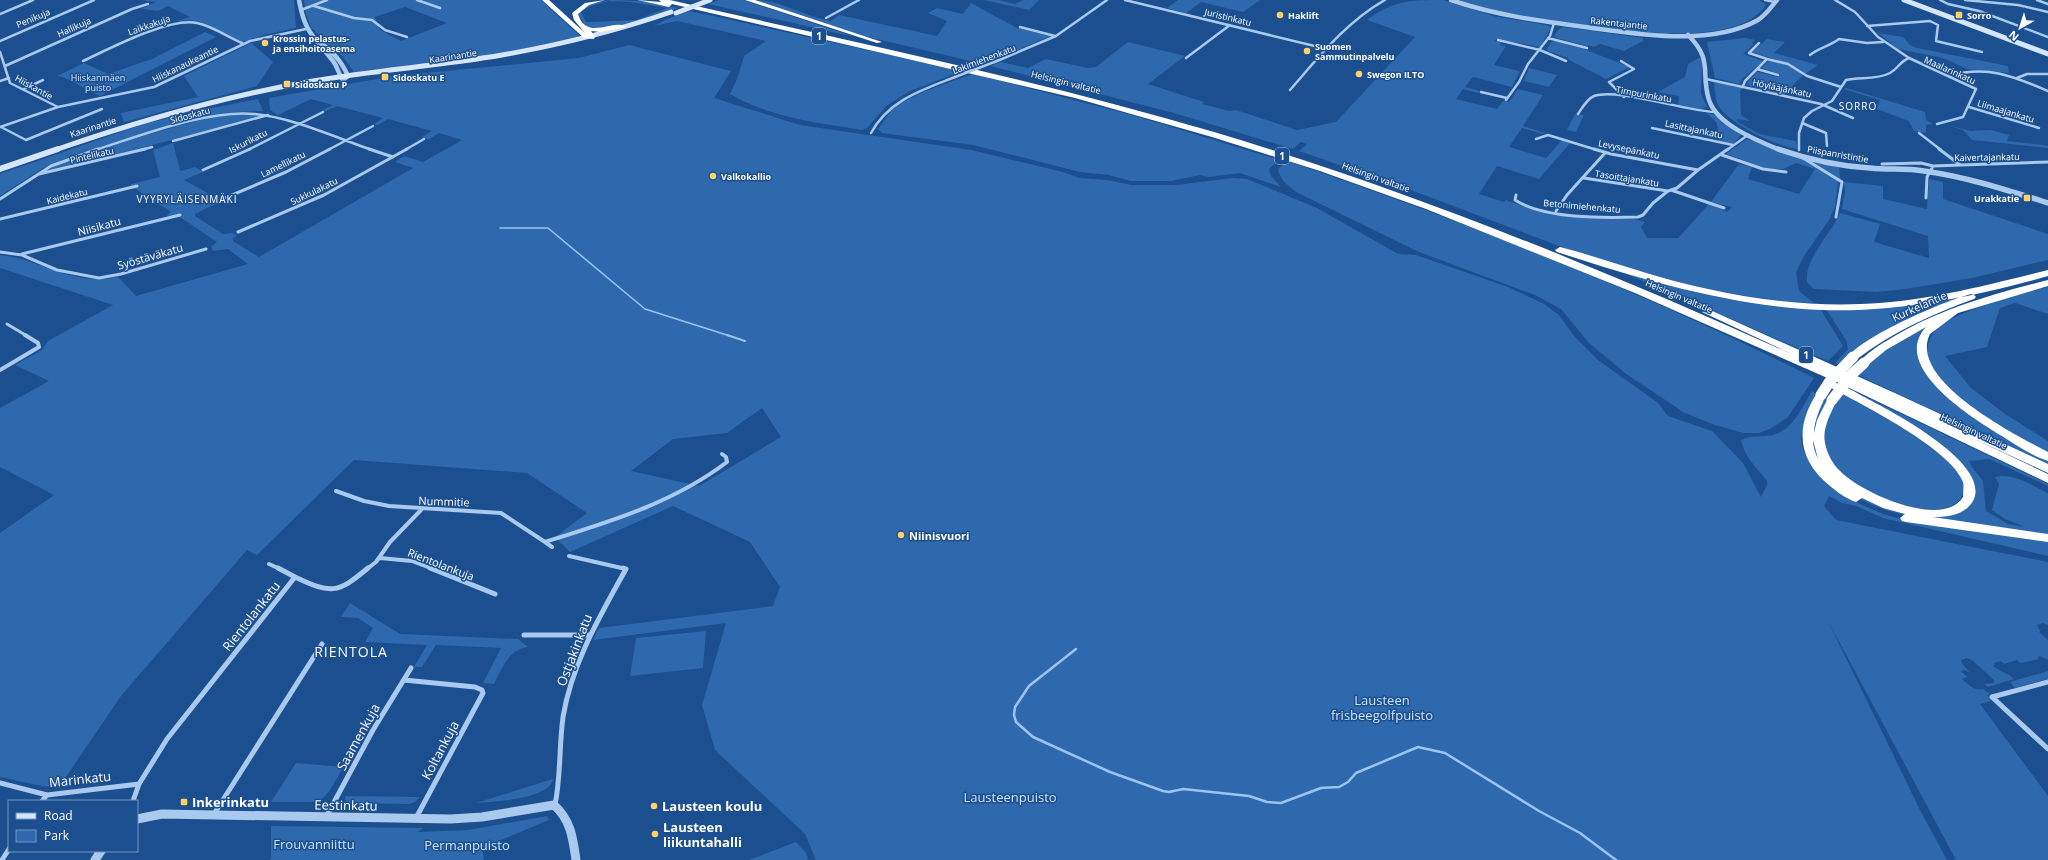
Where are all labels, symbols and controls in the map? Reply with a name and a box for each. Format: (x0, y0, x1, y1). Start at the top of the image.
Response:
street label: Penikuja (14, 5, 52, 31)
street label: Juristinkatu (1202, 5, 1253, 29)
north arrow (2000, 8, 2040, 48)
place label: Haklift (1288, 9, 1319, 22)
place label: Sorro (1967, 9, 1992, 22)
marker: Haklift (1275, 10, 1285, 20)
marker: Sorro (1954, 10, 1964, 20)
street label: Laikkakuja (126, 12, 172, 38)
street label: Hallikuja (55, 14, 93, 40)
street label: Rakentajantie (1590, 14, 1648, 32)
road number: 1 (812, 28, 826, 44)
text: N (2005, 28, 2022, 45)
place label: Krossin pelastus- ja ensihoitoasema (272, 32, 355, 55)
marker: Krossin pelastus- ja ensihoitoasema (260, 38, 270, 48)
place label: Suomen Sammutinpalvelu (1315, 40, 1395, 63)
street label: Lakimiehenkatu (950, 41, 1018, 77)
street label: Hiiskanaukeantie (150, 42, 220, 86)
street label: Kaarinantie (428, 46, 478, 66)
marker: Suomen Sammutinpalvelu (1302, 46, 1312, 56)
street label: Maalarinkatu (1922, 53, 1978, 87)
street label: Helsingin valtatie (1030, 67, 1102, 97)
place label: Swegon ILTO (1367, 68, 1424, 81)
marker: Swegon ILTO (1354, 69, 1364, 79)
street label: Hiiskantie (13, 71, 55, 103)
park label: Hiiskanmäen puisto (71, 71, 125, 94)
place label: Sidoskatu E (393, 71, 445, 84)
marker: Sidoskatu E (380, 72, 390, 82)
street label: Höylääjänkatu (1751, 75, 1813, 101)
place label: Sidoskatu P (295, 78, 348, 91)
marker: Sidoskatu P (282, 79, 292, 89)
street label: Timpurinkatu (1615, 83, 1673, 105)
street label: Liimaajankatu (1976, 96, 2036, 126)
district label: SORRO (1839, 99, 1877, 113)
street label: Sidoskatu (169, 103, 211, 127)
street label: Kaarinantie (68, 113, 118, 141)
street label: Lasittajankatu (1664, 117, 1724, 141)
street label: Iskurikatu (227, 126, 269, 156)
street label: Levysepänkatu (1597, 136, 1661, 162)
street label: Piispanristintie (1806, 142, 1870, 166)
street label: Pintelikatu (69, 144, 115, 166)
street label: Lamellikatu (258, 148, 308, 180)
road number: 1 (1275, 148, 1289, 164)
street label: Kaivertajankatu (1954, 150, 2020, 164)
street label: Helsingin valtatie (1340, 159, 1412, 195)
street label: Tasoittajankatu (1594, 167, 1660, 189)
place label: Valkokallio (721, 170, 771, 183)
marker: Valkokallio (708, 171, 718, 181)
street label: Sukkulakatu (288, 174, 340, 208)
street label: Kaidekatu (45, 185, 89, 207)
district label: VYYRYLÄISENMÄKI (136, 192, 238, 206)
place label: Urakkatie (1974, 192, 2019, 205)
marker: Urakkatie (2022, 193, 2032, 203)
street label: Betonimiehenkatu (1543, 196, 1621, 216)
street label: Niisikatu (76, 213, 122, 239)
street label: Syöstäväkatu (115, 239, 185, 273)
street label: Helsingin valtatie (1644, 276, 1714, 316)
street label: Kurkelantie (1889, 287, 1949, 325)
road number: 1 (1799, 347, 1813, 363)
street label: Helsingin valtatie (1939, 410, 2009, 452)
street label: Nummitie (418, 493, 470, 509)
place label: Niinisvuori (909, 528, 969, 543)
marker: Niinisvuori (896, 530, 906, 540)
street label: Rientolankuja (406, 544, 476, 584)
street label: Rientolankatu (218, 577, 284, 655)
street label: Ostjakinkatu (552, 611, 596, 689)
district label: RIENTOLA (314, 642, 388, 661)
park label: Lausteen frisbeegolfpuisto (1331, 691, 1433, 724)
street label: Saamenkuja (332, 700, 384, 774)
street label: Koltankuja (417, 717, 463, 783)
street label: Marinkatu (48, 767, 112, 791)
park label: Lausteenpuisto (963, 788, 1057, 806)
place label: Inkerinkatu (192, 793, 269, 811)
street label: Eestinkatu (314, 795, 378, 815)
marker: Inkerinkatu (179, 797, 189, 807)
place label: Lausteen koulu (662, 797, 762, 815)
legend (8, 800, 138, 852)
marker: Lausteen koulu (649, 801, 659, 811)
text: Road (44, 807, 73, 824)
place label: Lausteen liikuntahalli (663, 818, 742, 851)
text: Park (44, 827, 70, 844)
marker: Lausteen liikuntahalli (650, 829, 660, 839)
park label: Frouvanniittu (273, 835, 355, 853)
park label: Permanpuisto (424, 836, 510, 854)

